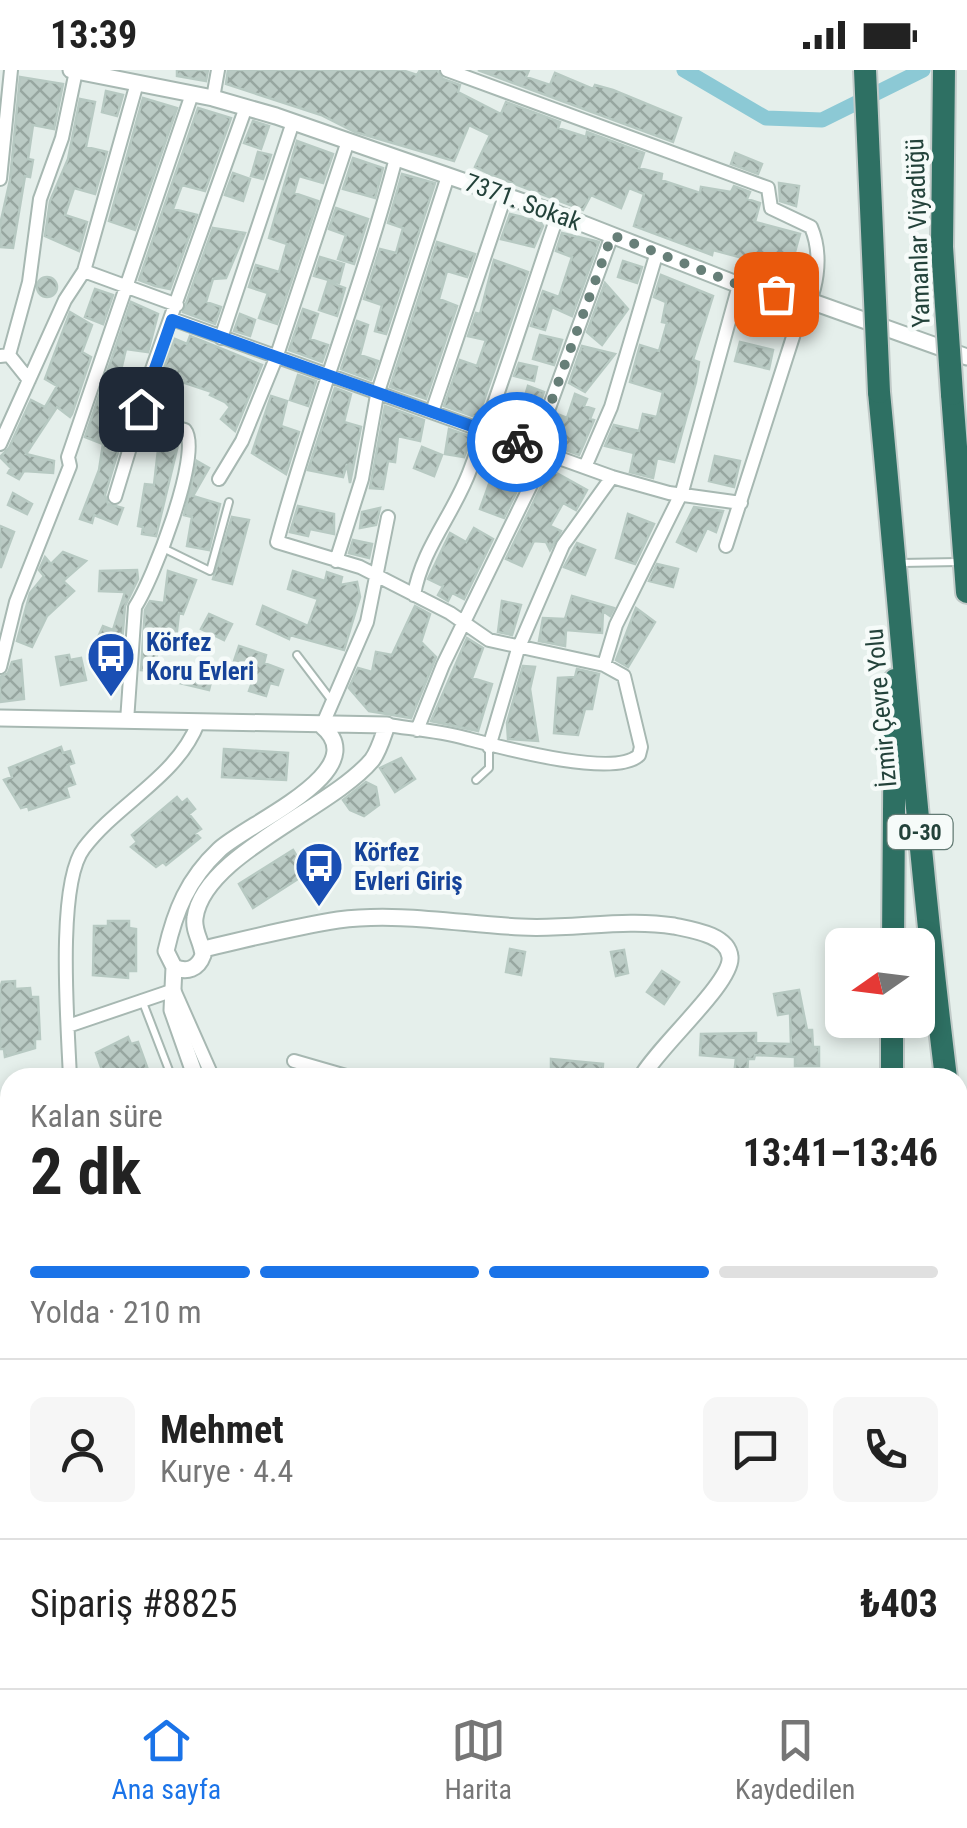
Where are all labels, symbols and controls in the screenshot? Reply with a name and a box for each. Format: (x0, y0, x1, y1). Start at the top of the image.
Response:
text: 13:39 (50, 13, 137, 57)
street label: Yamanlar Viyadüğü (900, 138, 936, 328)
street label: 7371. Sokak (461, 168, 586, 237)
pin (734, 252, 819, 337)
icon: bag (749, 267, 804, 322)
pin (99, 367, 184, 452)
icon: home (114, 382, 169, 437)
courier (467, 392, 567, 492)
icon: bike (490, 415, 545, 470)
street label: İzmir Çevre Yolu (860, 627, 902, 789)
place label: Körfez Koru Evleri (146, 628, 254, 686)
bus stop icon: Körfez Koru Evleri (85, 630, 137, 698)
road number: O-30 (888, 815, 952, 849)
place label: Körfez Evleri Giriş (354, 838, 463, 896)
bus stop icon: Körfez Evleri Giriş (293, 840, 345, 908)
north arrow (825, 928, 935, 1038)
map controls (825, 928, 935, 1038)
text: Kalan süre (30, 1097, 163, 1135)
text: 13:41–13:46 (743, 1131, 938, 1175)
text: 2 dk (30, 1134, 141, 1210)
text: Yolda · 210 m (30, 1293, 202, 1331)
button: person (30, 1397, 135, 1502)
button: chat (703, 1397, 808, 1502)
button: phone (833, 1397, 938, 1502)
text: Mehmet (160, 1408, 284, 1452)
text: Kurye · 4.4 (160, 1452, 293, 1490)
text: Sipariş #8825 (30, 1582, 238, 1626)
text: ₺403 (860, 1582, 938, 1626)
tab: Ana sayfa (112, 1713, 221, 1806)
tab: Harita (444, 1713, 512, 1806)
tab: Kaydedilen (735, 1713, 855, 1806)

